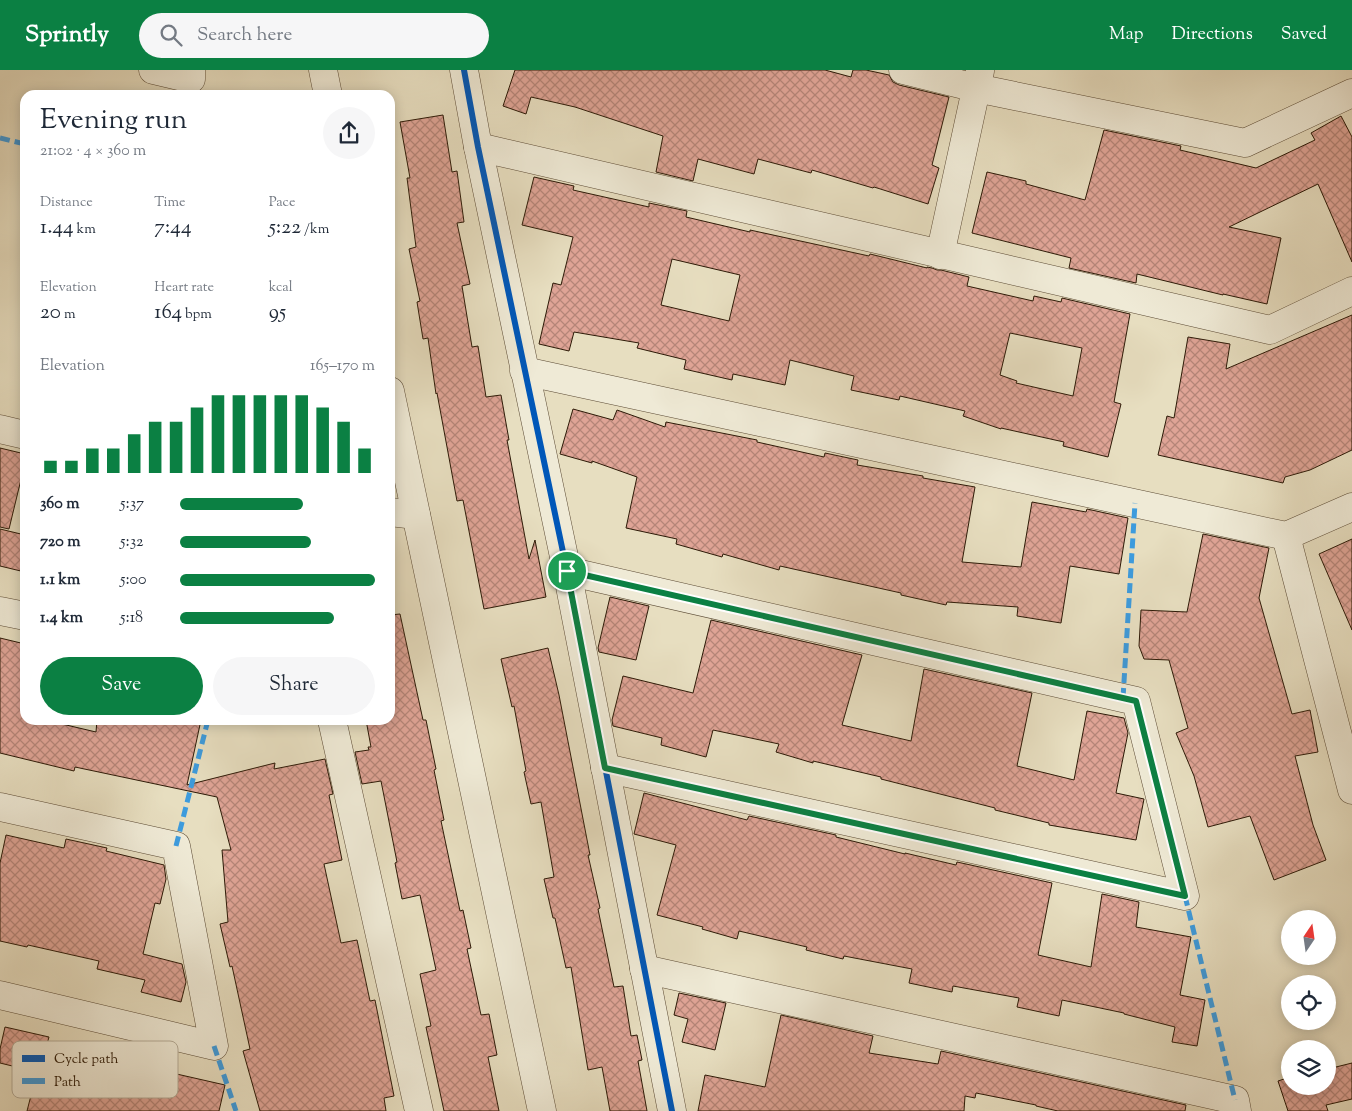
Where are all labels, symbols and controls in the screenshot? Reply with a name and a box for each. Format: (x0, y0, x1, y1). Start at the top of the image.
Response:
search box (139, 13, 489, 58)
text: Sprintly (25, 18, 109, 52)
icon: search (157, 21, 185, 49)
text: Search here (197, 22, 292, 49)
text: Map (1109, 22, 1144, 48)
text: Directions (1172, 22, 1253, 48)
text: Saved (1281, 22, 1327, 48)
text: Evening run (40, 101, 187, 141)
button: share (323, 107, 375, 159)
text: 21:02 · 4 × 360 m (40, 140, 146, 163)
text: Distance (40, 193, 93, 213)
text: Time (154, 193, 185, 213)
text: Pace (269, 193, 295, 213)
text: 1.44 (40, 213, 74, 243)
text: 7:44 (154, 213, 191, 243)
text: 5:22 (269, 213, 301, 243)
text: km (74, 220, 96, 240)
text: /km (301, 220, 329, 240)
text: Elevation (40, 278, 97, 298)
text: Heart rate (154, 278, 214, 298)
text: kcal (269, 278, 293, 298)
text: 20 (40, 298, 61, 328)
text: 164 (154, 298, 182, 328)
text: 95 (269, 298, 286, 328)
text: m (61, 305, 76, 325)
text: bpm (182, 305, 212, 325)
text: Elevation (40, 355, 105, 378)
text: 165–170 m (310, 355, 375, 378)
text: 360 m (40, 493, 79, 516)
text: 5:37 (120, 493, 144, 516)
text: 720 m (40, 531, 80, 554)
text: 5:32 (120, 531, 144, 554)
pin (546, 550, 588, 592)
icon: arrive (553, 557, 581, 585)
text: 1.1 km (40, 569, 80, 592)
text: 5:00 (120, 569, 146, 592)
text: 1.4 km (40, 607, 83, 630)
text: 5:18 (120, 607, 143, 630)
button: Save (40, 657, 203, 715)
button: Share (213, 657, 375, 715)
north arrow (1281, 910, 1336, 965)
map controls (1281, 910, 1336, 1095)
button: locate (1281, 975, 1336, 1030)
button: layers (1281, 1040, 1336, 1095)
legend (12, 1041, 178, 1098)
text: Cycle path (54, 1050, 118, 1070)
text: Path (54, 1073, 81, 1093)

